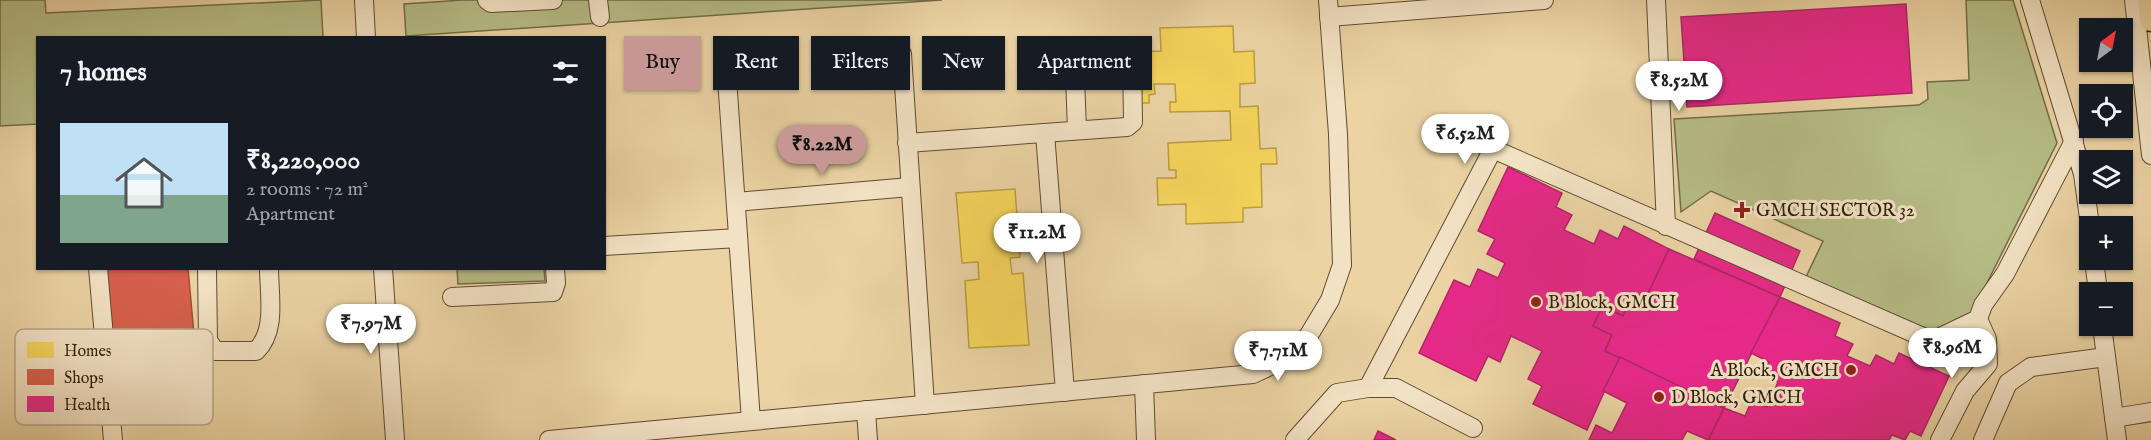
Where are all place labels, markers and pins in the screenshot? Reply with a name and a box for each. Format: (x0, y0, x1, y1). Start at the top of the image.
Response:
pin: ₹8.52M (1630, 61, 1728, 112)
pin: ₹6.52M (1416, 114, 1514, 165)
pin: ₹8.22M (773, 125, 871, 176)
place label: GMCH SECTOR 32 (1756, 200, 1914, 223)
marker: GMCH SECTOR 32 (1733, 201, 1751, 219)
pin: ₹11.2M (988, 213, 1086, 264)
place label: B Block, GMCH (1548, 292, 1676, 315)
marker: B Block, GMCH (1529, 295, 1543, 309)
pin: ₹7.97M (322, 304, 420, 355)
pin: ₹8.96M (1903, 328, 2001, 379)
pin: ₹7.71M (1229, 331, 1327, 382)
place label: A Block, GMCH (1710, 360, 1839, 383)
marker: A Block, GMCH (1844, 363, 1858, 377)
place label: D Block, GMCH (1671, 387, 1802, 410)
marker: D Block, GMCH (1652, 390, 1666, 404)

